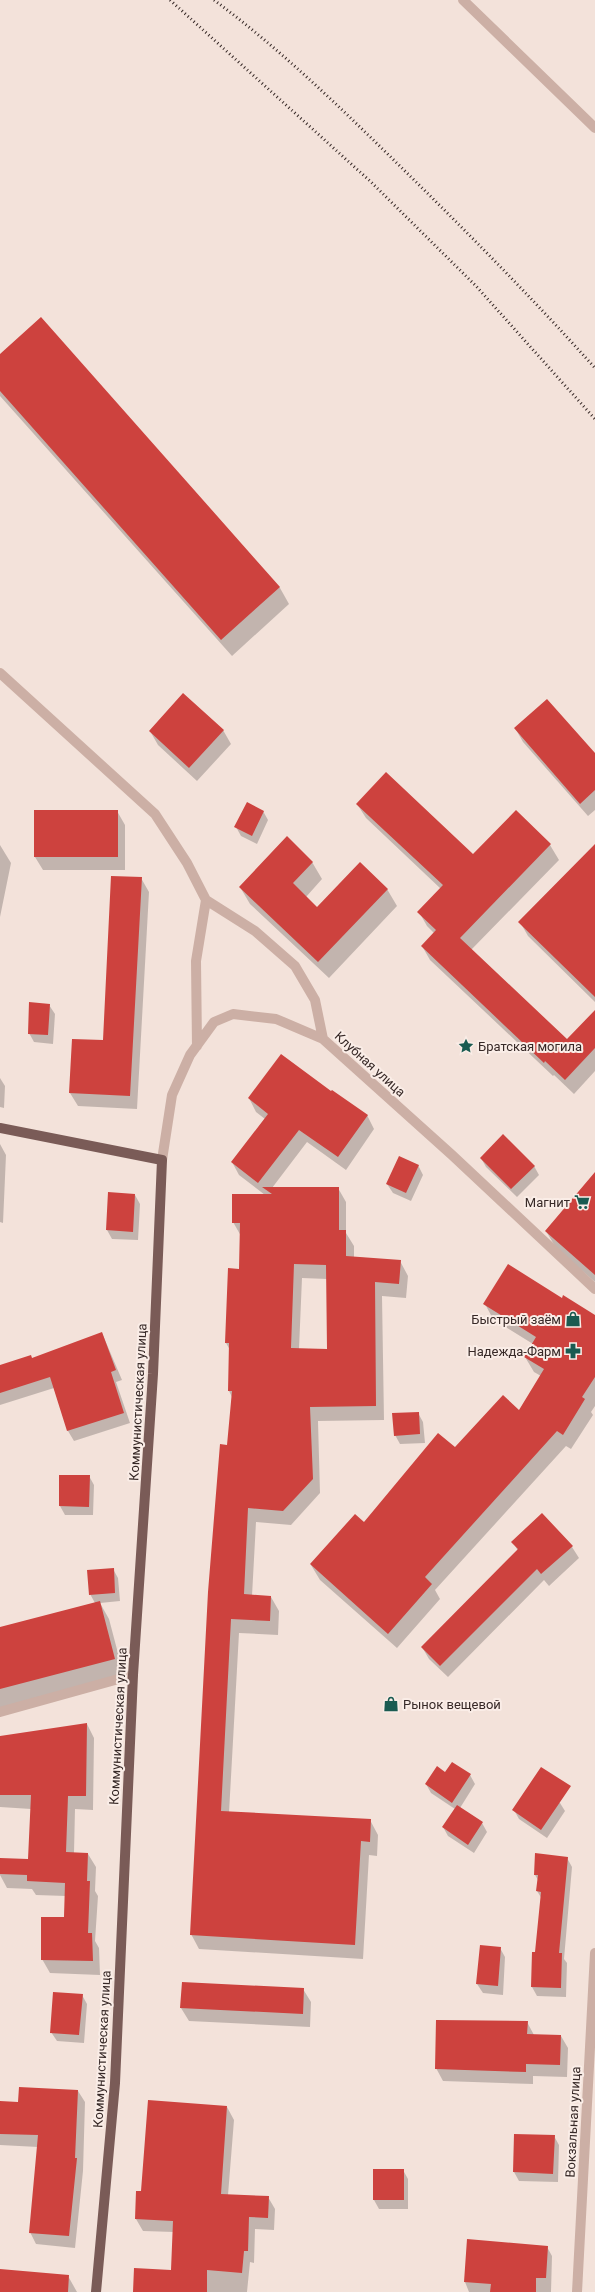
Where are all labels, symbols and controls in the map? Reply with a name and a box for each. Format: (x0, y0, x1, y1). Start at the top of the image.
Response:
street label: Клубная улица (332, 1028, 408, 1100)
place icon: Братская могила (457, 1037, 475, 1055)
place label: Братская могила (478, 1039, 582, 1054)
supermarket icon: Магнит (573, 1193, 591, 1211)
place label: Магнит (525, 1195, 570, 1210)
shop icon: Быстрый заём (564, 1310, 582, 1328)
place label: Быстрый заём (471, 1312, 561, 1327)
street label: Коммунистическая улица (126, 1323, 150, 1481)
pharmacy icon: Надежда-Фарм (564, 1342, 582, 1360)
place label: Надежда-Фарм (467, 1344, 561, 1359)
street label: Коммунистическая улица (106, 1647, 130, 1805)
shop icon: Рынок вещевой (382, 1695, 400, 1713)
place label: Рынок вещевой (403, 1697, 501, 1712)
street label: Коммунистическая улица (90, 1970, 114, 2128)
street label: Вокзальная улица (563, 2066, 583, 2178)

